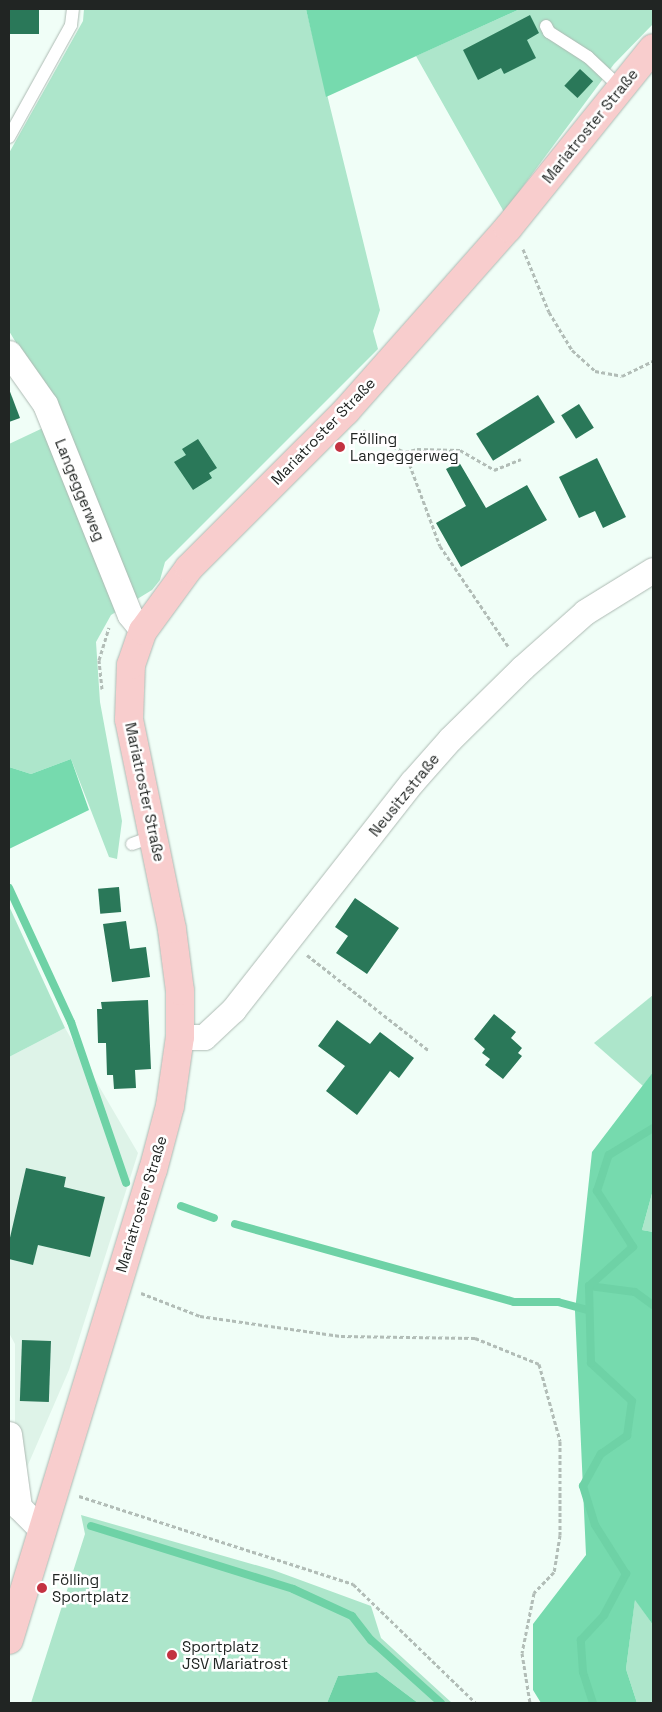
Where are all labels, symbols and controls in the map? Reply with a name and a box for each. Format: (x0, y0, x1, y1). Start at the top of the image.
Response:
street label: Mariatroster Straße (538, 65, 642, 187)
street label: Mariatroster Straße (267, 374, 379, 488)
place label: Fölling Langeggerweg (350, 429, 459, 464)
street label: Langeggerweg (51, 436, 109, 544)
marker: Fölling Langeggerweg (334, 441, 346, 453)
street label: Mariatroster Straße (121, 721, 169, 863)
street label: Neusitzstraße (365, 750, 443, 840)
street label: Mariatroster Straße (112, 1134, 170, 1274)
place label: Fölling Sportplatz (52, 1570, 129, 1605)
marker: Fölling Sportplatz (36, 1582, 48, 1594)
place label: Sportplatz JSV Mariatrost (182, 1637, 288, 1672)
marker: Sportplatz JSV Mariatrost (166, 1649, 178, 1661)

